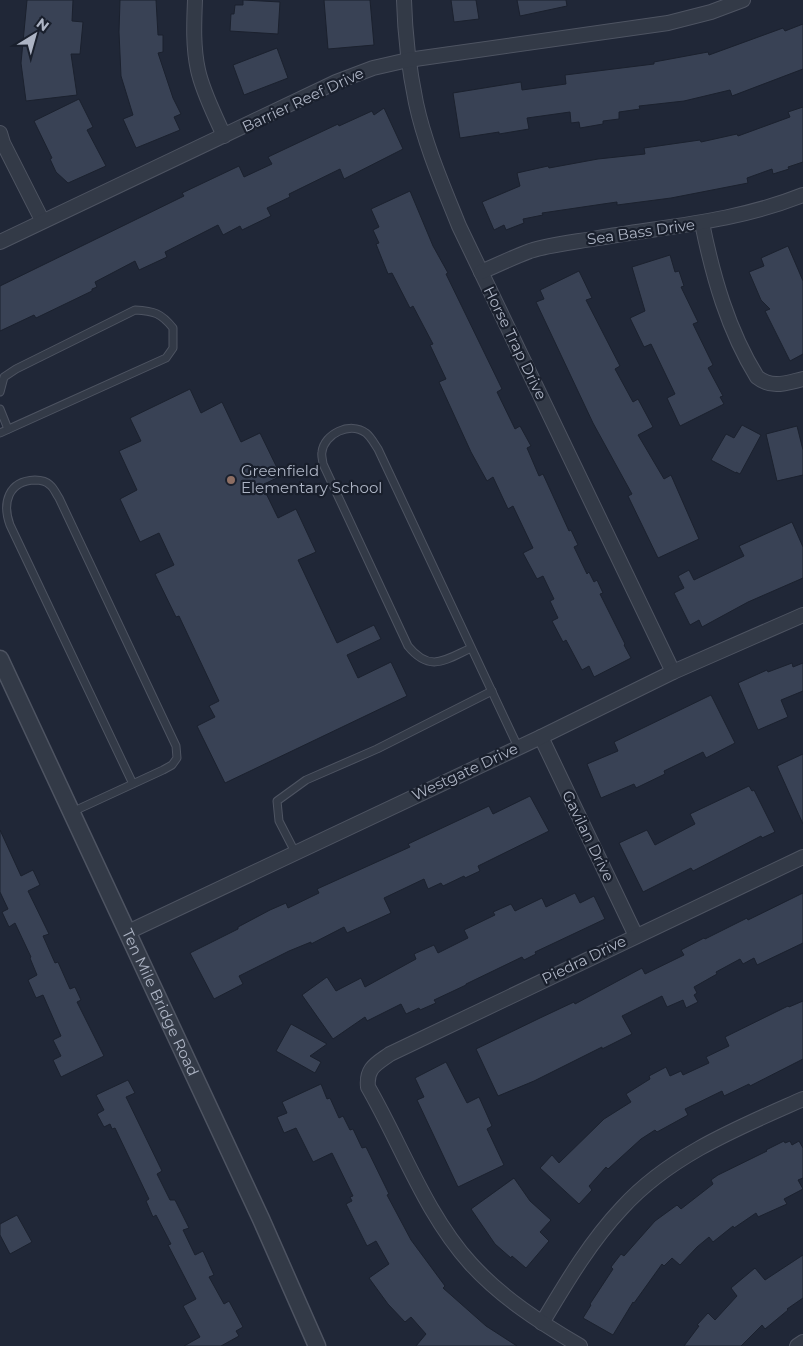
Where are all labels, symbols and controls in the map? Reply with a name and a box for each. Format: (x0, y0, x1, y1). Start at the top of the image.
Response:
north arrow (10, 10, 60, 60)
text: N (33, 14, 53, 35)
street label: Barrier Reef Drive (239, 63, 367, 136)
street label: Sea Bass Drive (586, 215, 696, 248)
street label: Horse Trap Drive (480, 283, 551, 403)
place label: Greenfield Elementary School (241, 461, 382, 497)
marker: Greenfield Elementary School (225, 474, 237, 486)
street label: Westgate Drive (409, 739, 521, 805)
street label: Gavilan Drive (558, 787, 619, 884)
street label: Ten Mile Bridge Road (118, 926, 203, 1079)
street label: Piedra Drive (538, 931, 629, 988)

